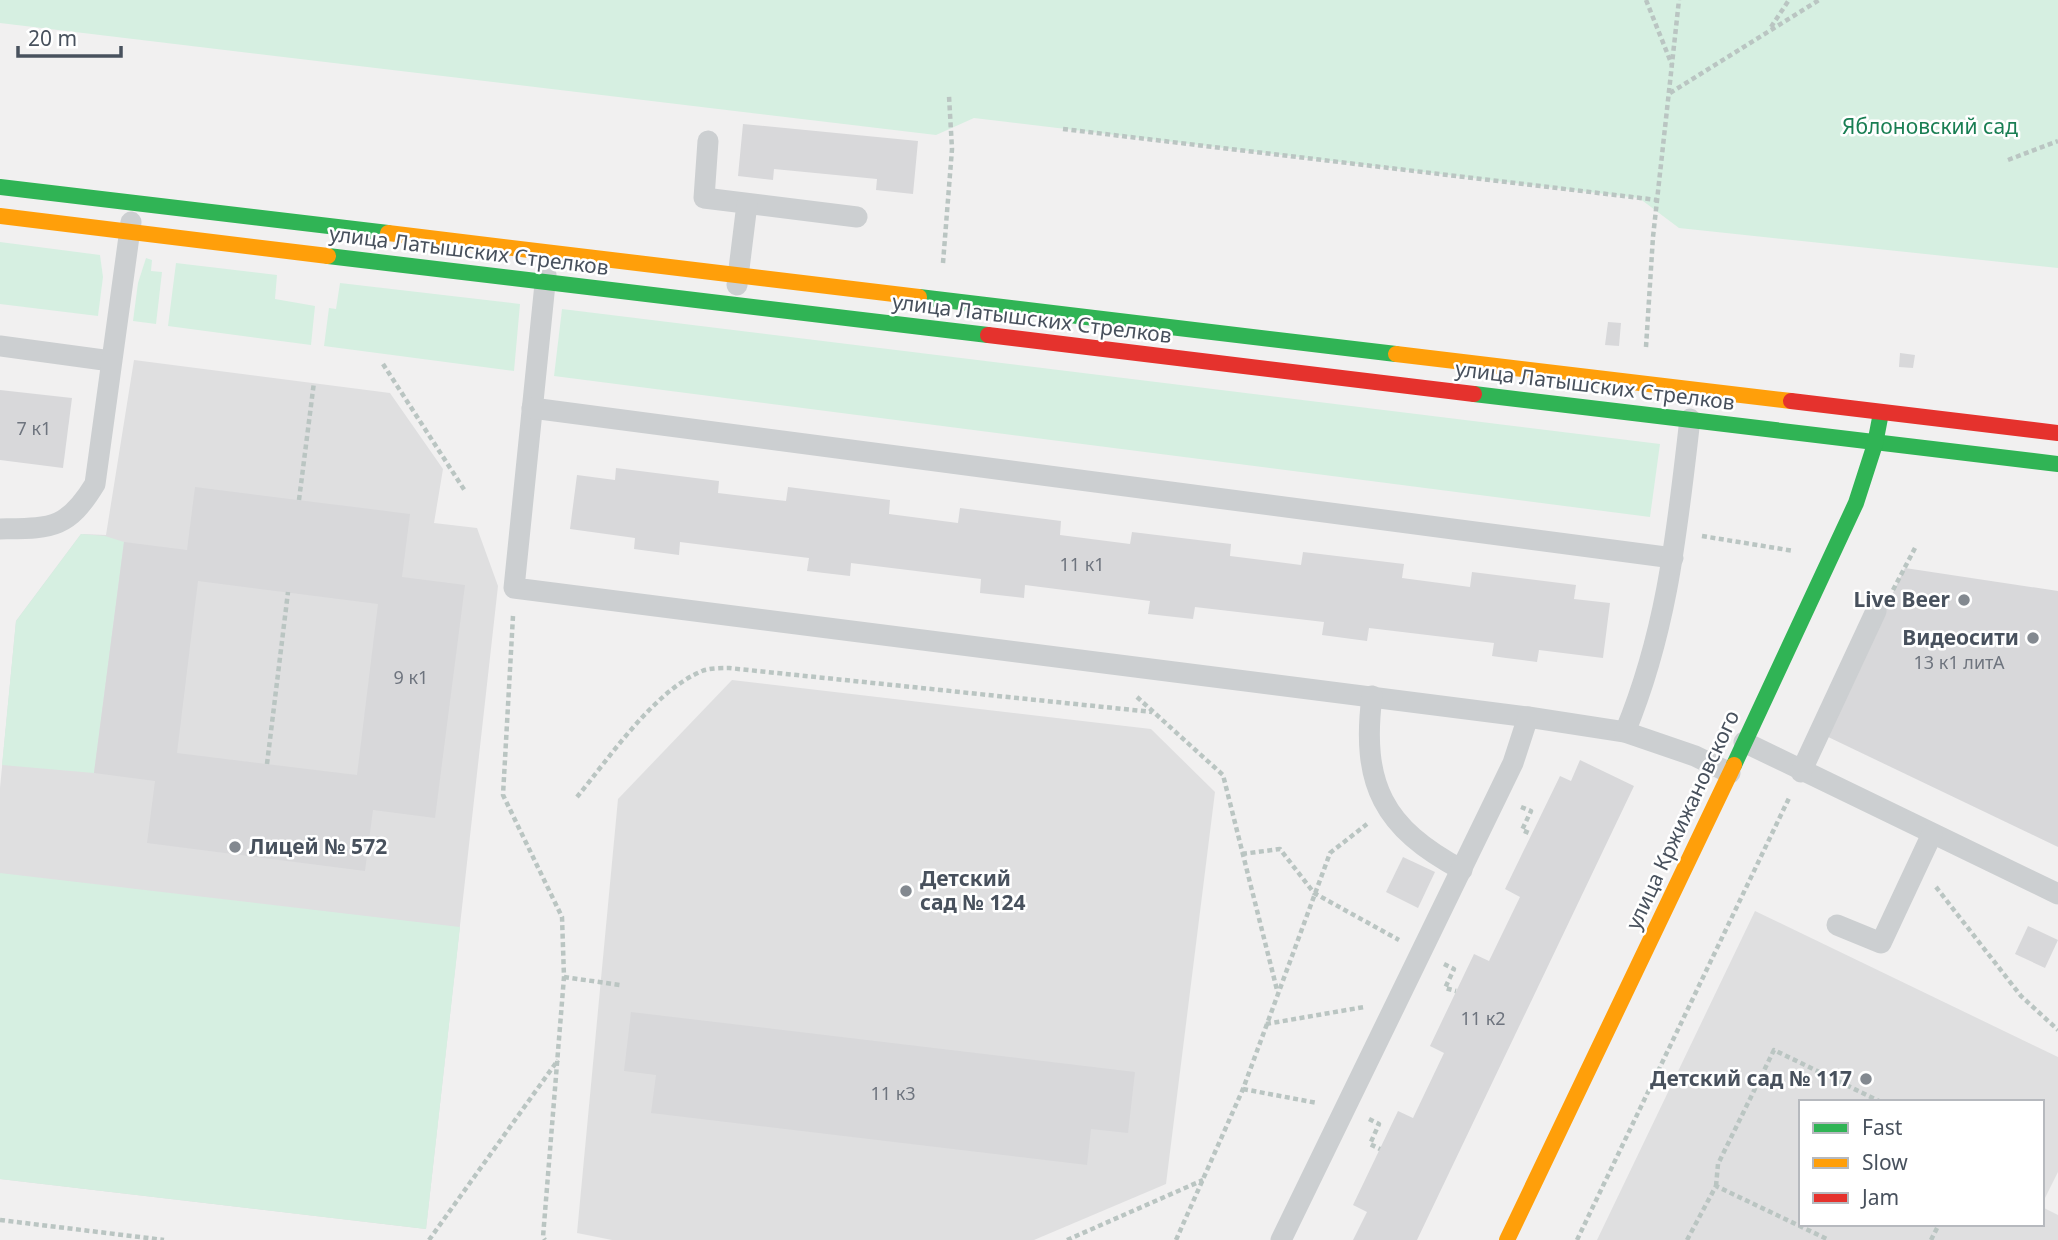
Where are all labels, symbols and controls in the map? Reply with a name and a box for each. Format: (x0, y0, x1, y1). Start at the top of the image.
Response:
scale bar (18, 14, 121, 58)
text: 20 m (28, 24, 77, 52)
park label: Яблоновский сад (1842, 112, 2018, 140)
street label: улица Латышских Стрелков (328, 219, 610, 281)
street label: улица Латышских Стрелков (891, 287, 1173, 349)
street label: улица Латышских Стрелков (1454, 354, 1736, 416)
house number: 7 к1 (17, 416, 51, 440)
house number: 11 к1 (1059, 552, 1105, 576)
place label: Live Beer (1854, 585, 1951, 613)
marker: Live Beer (1956, 592, 1972, 608)
place label: Видеосити (1902, 623, 2019, 651)
marker: Видеосити (2025, 630, 2041, 646)
house number: 13 к1 литА (1914, 650, 2005, 674)
house number: 9 к1 (394, 665, 428, 689)
street label: улица Кржижановского (1619, 705, 1745, 934)
place label: Лицей № 572 (249, 832, 387, 860)
marker: Лицей № 572 (227, 839, 243, 855)
place label: Детский сад № 124 (920, 864, 1025, 916)
marker: Детский сад № 124 (898, 883, 914, 899)
house number: 11 к2 (1460, 1006, 1506, 1030)
place label: Детский сад № 117 (1650, 1064, 1852, 1092)
marker: Детский сад № 117 (1858, 1071, 1874, 1087)
house number: 11 к3 (870, 1081, 916, 1105)
legend (1799, 1100, 2044, 1226)
text: Fast (1862, 1113, 1903, 1141)
text: Slow (1862, 1148, 1908, 1176)
text: Jam (1860, 1183, 1899, 1211)

